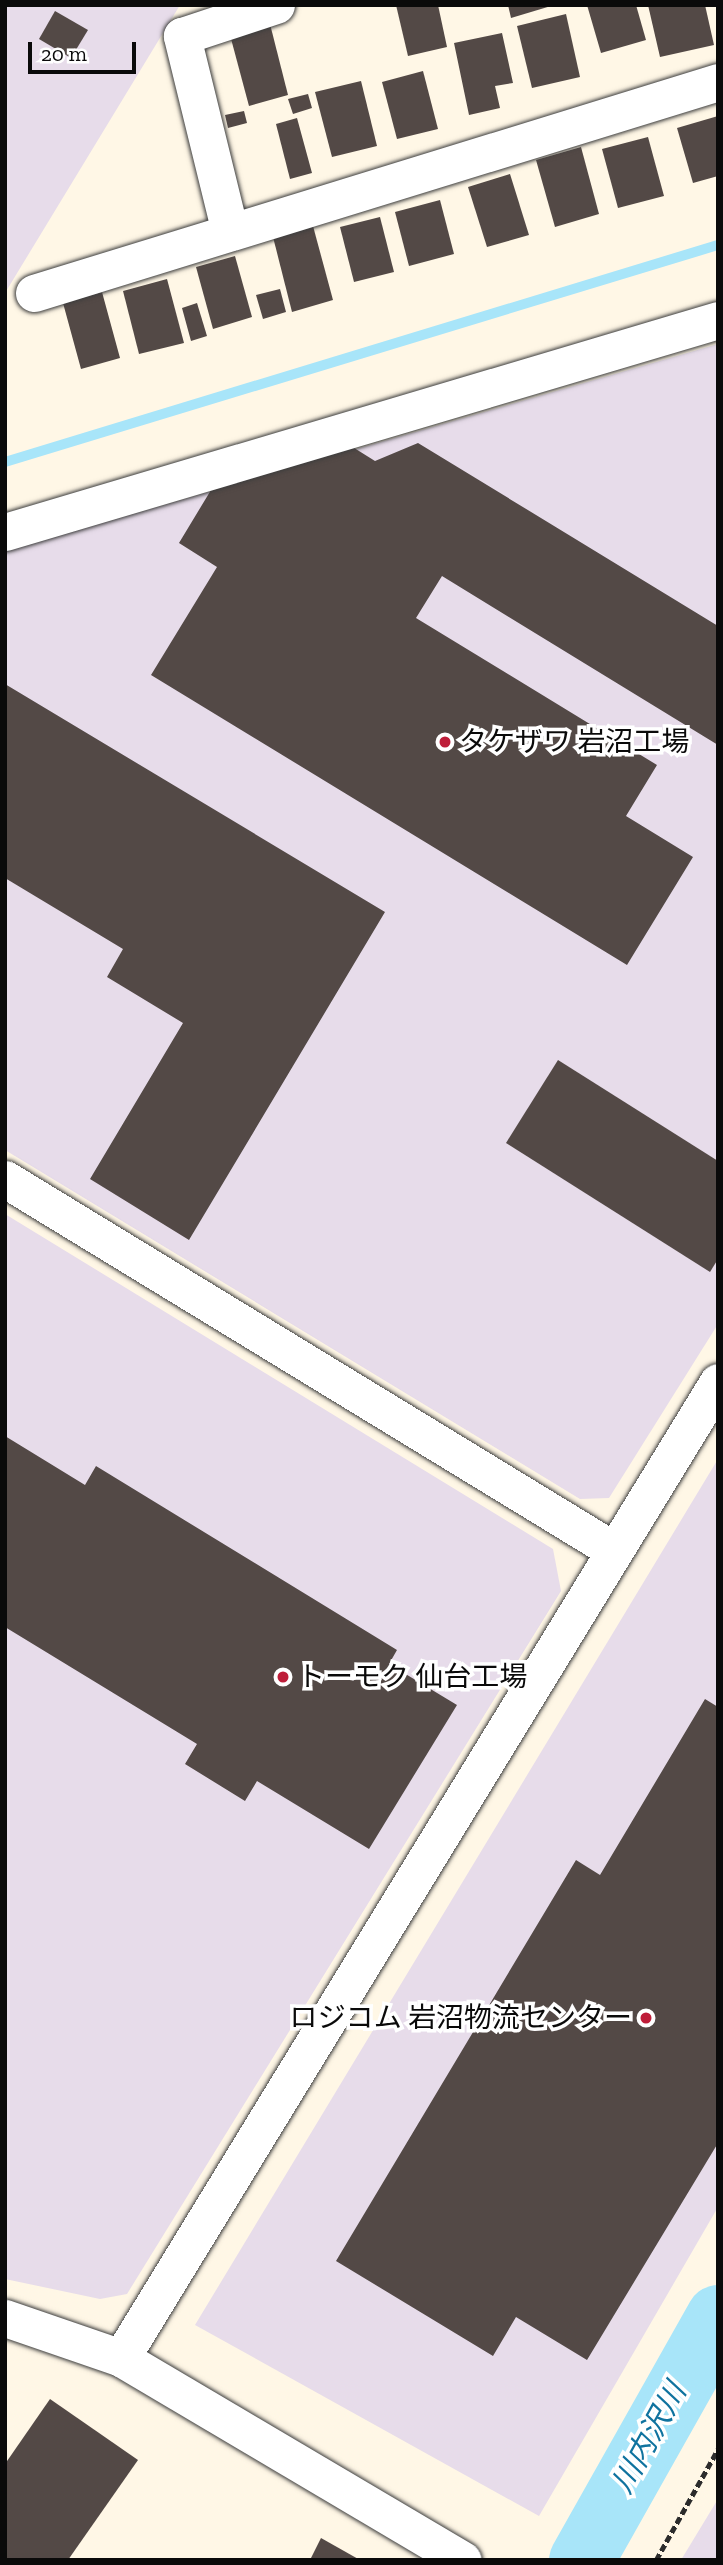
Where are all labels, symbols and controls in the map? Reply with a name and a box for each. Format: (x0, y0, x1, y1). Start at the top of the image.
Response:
scale bar (32, 28, 140, 72)
text: 20 m (41, 41, 87, 66)
place label: タケザワ 岩沼工場 (459, 725, 689, 759)
marker: タケザワ 岩沼工場 (437, 734, 453, 750)
place label: トーモク 仙台工場 (297, 1660, 527, 1694)
marker: トーモク 仙台工場 (275, 1669, 291, 1685)
place label: ロジコム 岩沼物流センター (290, 2001, 632, 2035)
marker: ロジコム 岩沼物流センター (638, 2010, 654, 2026)
water label: 川内沢川 (604, 2377, 694, 2499)

